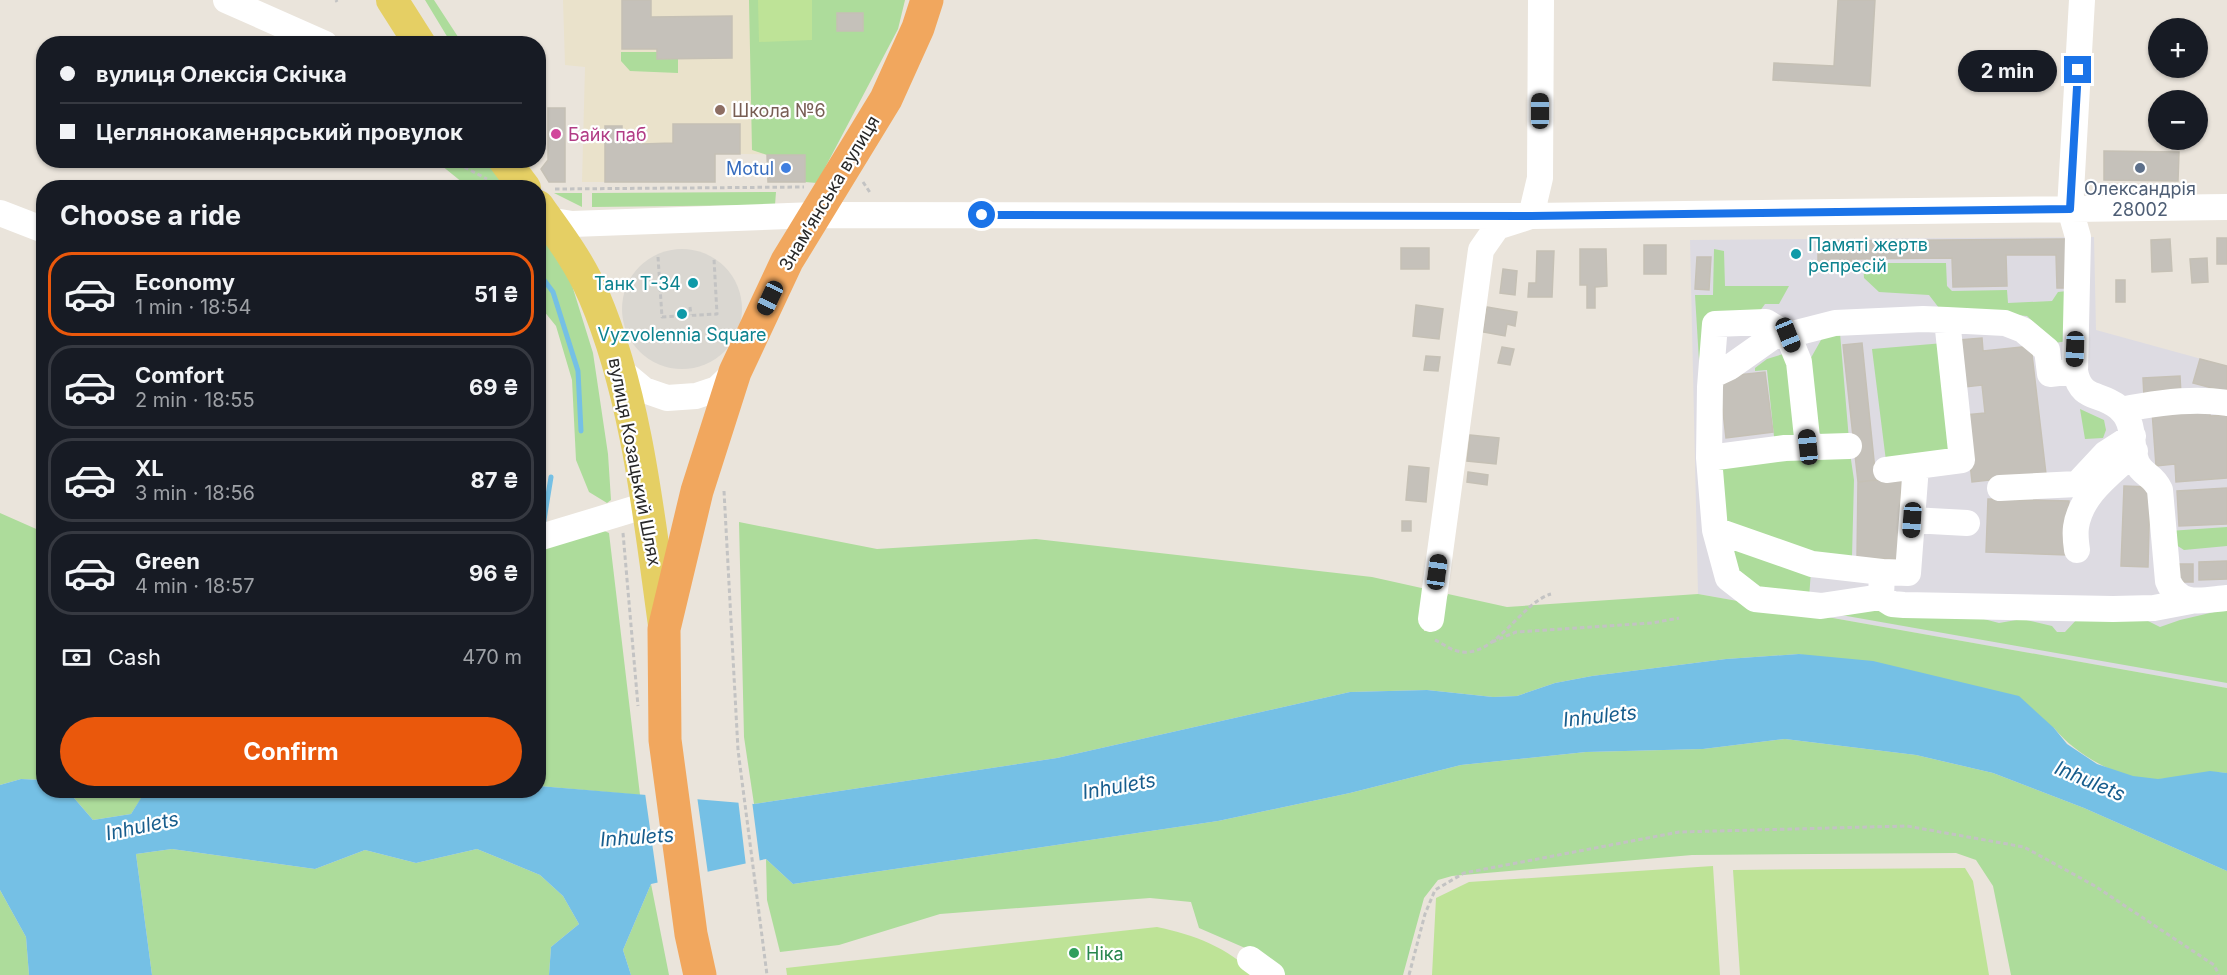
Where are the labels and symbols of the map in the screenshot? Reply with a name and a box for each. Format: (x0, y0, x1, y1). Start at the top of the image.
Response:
callout: 2 min (1958, 49, 2057, 91)
route end (2064, 56, 2091, 83)
car (1531, 93, 1549, 129)
place label: Школа №6 (732, 100, 826, 121)
marker: Школа №6 (713, 103, 727, 117)
street label: Знамʼянська вулиця (774, 112, 884, 274)
place label: Байк паб (568, 124, 647, 145)
marker: Байк паб (549, 127, 563, 141)
place label: Motul (726, 158, 774, 179)
marker: Motul (779, 161, 793, 175)
marker: Олександрія 28002 (2133, 161, 2147, 175)
place label: Олександрія 28002 (2084, 178, 2196, 220)
route start (968, 201, 995, 228)
place label: Памяті жертв репресій (1808, 234, 1928, 276)
marker: Памяті жертв репресій (1789, 247, 1803, 261)
place label: Танк Т-34 (594, 273, 681, 294)
marker: Танк Т-34 (686, 276, 700, 290)
car (754, 278, 786, 318)
marker: Vyzvolennia Square (675, 307, 689, 321)
car (1773, 315, 1803, 355)
place label: Vyzvolennia Square (598, 324, 766, 345)
car (2065, 331, 2085, 367)
street label: вулиця Козацький Шлях (604, 356, 666, 568)
car (1797, 428, 1819, 466)
car (1902, 501, 1922, 539)
car (1426, 553, 1448, 591)
water label: Inhulets (1562, 700, 1638, 732)
water label: Inhulets (2051, 755, 2129, 807)
water label: Inhulets (1080, 768, 1158, 804)
water label: Inhulets (103, 807, 181, 845)
water label: Inhulets (599, 822, 675, 852)
place label: Ніка (1086, 943, 1124, 964)
marker: Ніка (1067, 946, 1081, 960)

